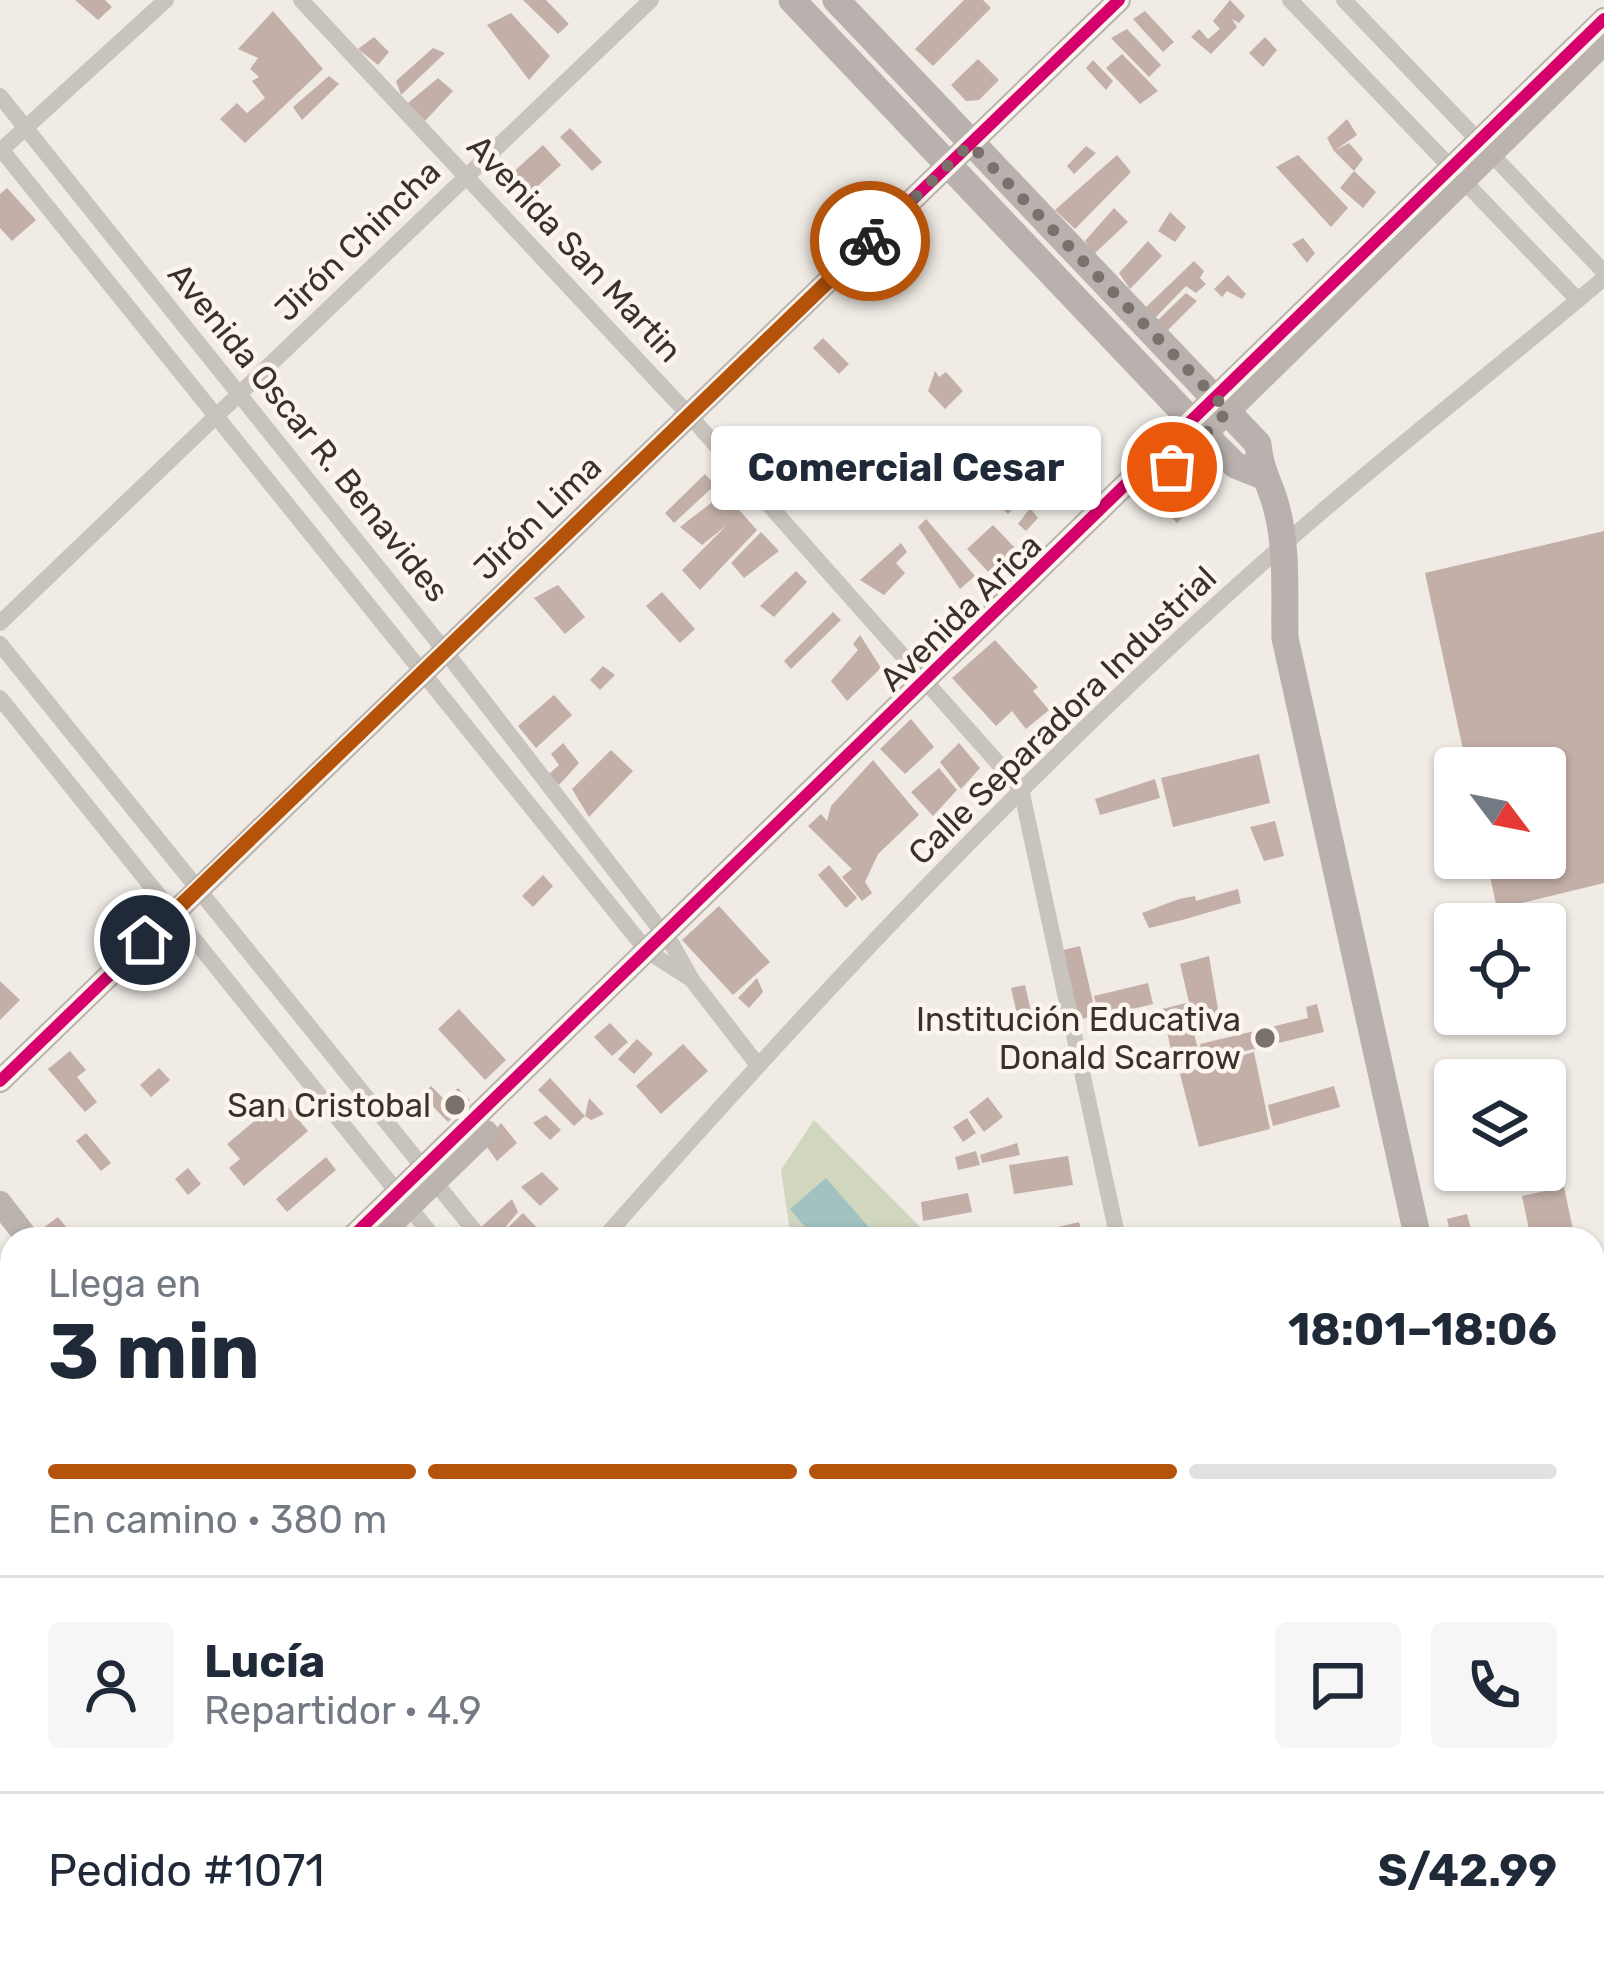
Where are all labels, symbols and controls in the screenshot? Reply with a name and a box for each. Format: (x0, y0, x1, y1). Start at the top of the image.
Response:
street label: Avenida San Martin (459, 127, 690, 370)
street label: Jirón Chincha (267, 152, 448, 329)
courier (810, 181, 930, 301)
icon: bike (837, 208, 903, 274)
street label: Avenida Oscar R. Benavides (160, 255, 457, 609)
pin (1121, 416, 1223, 518)
callout: Comercial Cesar (710, 425, 1100, 509)
icon: bag (1139, 434, 1205, 500)
text: Comercial Cesar (747, 445, 1065, 491)
street label: Jirón Lima (465, 447, 609, 588)
street label: Avenida Arica (872, 526, 1049, 699)
street label: Calle Separadora Industrial (901, 558, 1224, 873)
north arrow (1434, 747, 1566, 879)
map controls (1434, 747, 1566, 1191)
pin (94, 889, 196, 991)
button: locate (1434, 903, 1566, 1035)
icon: home (112, 907, 178, 973)
place label: Institución Educativa Donald Scarrow (916, 1000, 1241, 1077)
marker: Institución Educativa Donald Scarrow (1252, 1025, 1278, 1051)
button: layers (1434, 1059, 1566, 1191)
place label: San Cristobal (227, 1086, 431, 1125)
marker: San Cristobal (442, 1092, 468, 1118)
text: Llega en (48, 1261, 201, 1307)
text: 18:01–18:06 (1288, 1303, 1557, 1356)
text: 3 min (48, 1305, 260, 1398)
text: En camino · 380 m (48, 1497, 387, 1543)
button: person (48, 1622, 174, 1748)
button: chat (1275, 1622, 1401, 1748)
button: phone (1431, 1622, 1557, 1748)
text: Lucía (204, 1635, 325, 1688)
text: Repartidor · 4.9 (204, 1688, 482, 1734)
text: Pedido #1071 (48, 1844, 325, 1897)
text: S/42.99 (1378, 1844, 1557, 1897)

